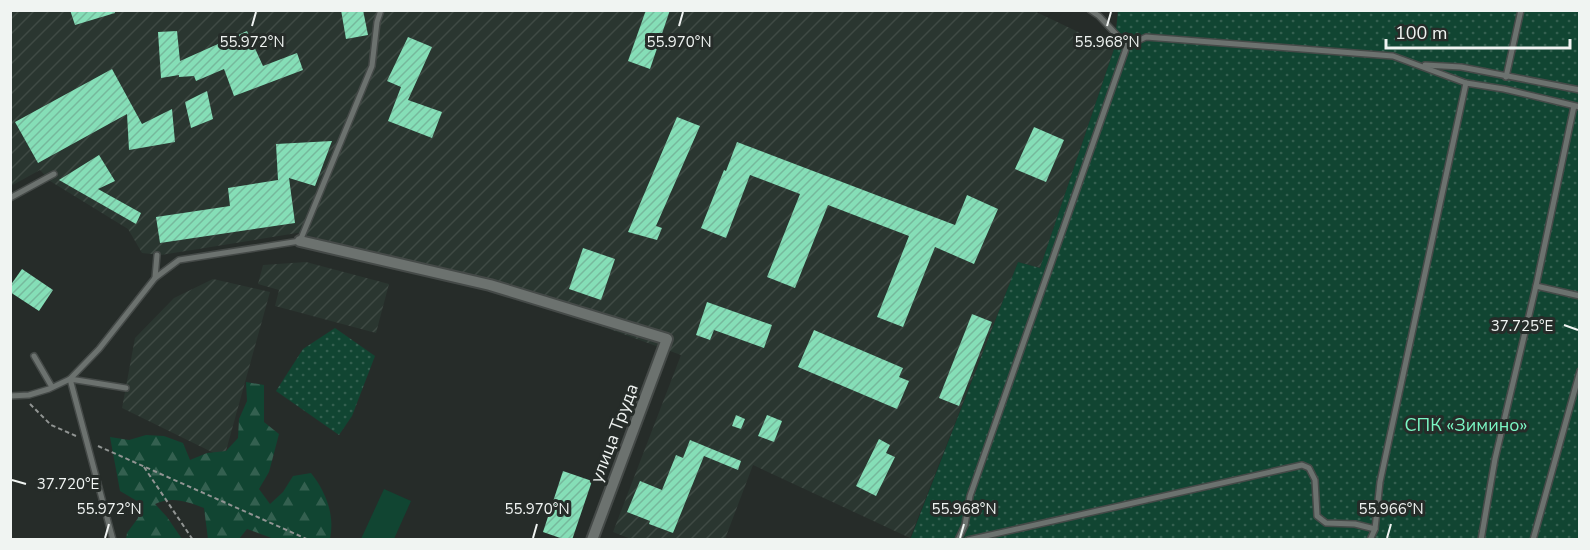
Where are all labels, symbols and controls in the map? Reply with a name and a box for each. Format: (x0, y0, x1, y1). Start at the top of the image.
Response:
scale bar (1386, 12, 1570, 50)
text: 100 m (1395, 21, 1447, 45)
text: 55.972°N (219, 32, 285, 52)
text: 55.970°N (646, 32, 712, 52)
text: 55.968°N (1074, 32, 1140, 52)
text: 37.725°E (1491, 316, 1553, 336)
street label: улица Труда (584, 380, 644, 486)
park label: СПК «Зимино» (1404, 413, 1528, 437)
text: 37.720°E (37, 474, 99, 494)
text: 55.972°N (76, 499, 142, 519)
text: 55.970°N (504, 499, 570, 519)
text: 55.968°N (931, 499, 997, 519)
text: 55.966°N (1358, 499, 1424, 519)

